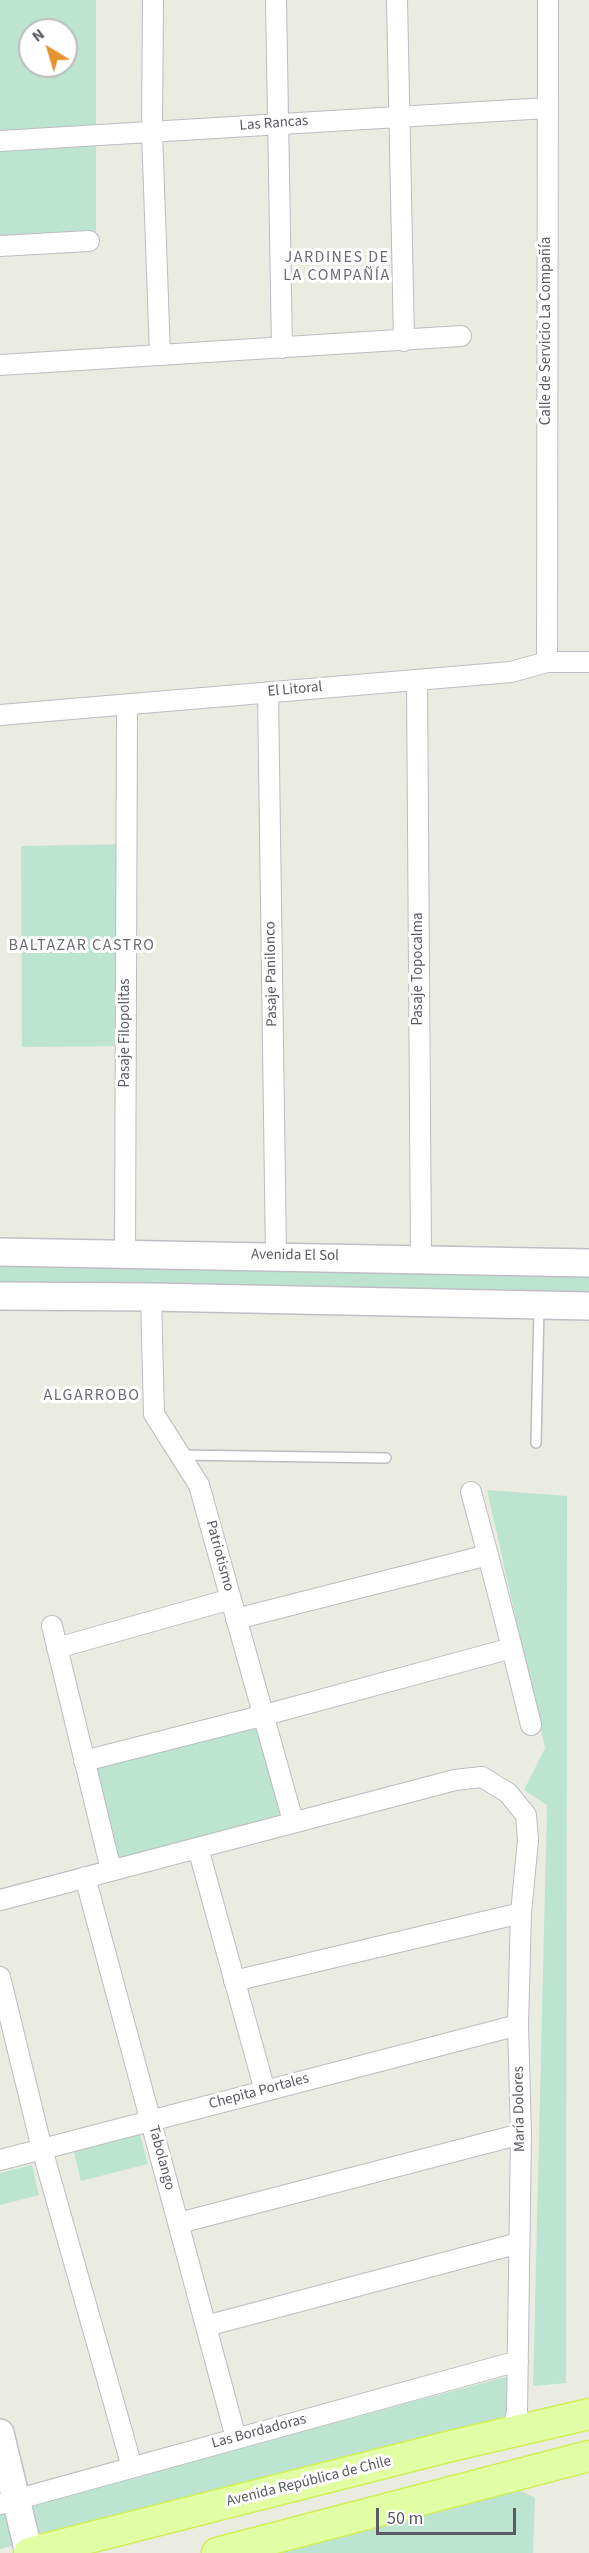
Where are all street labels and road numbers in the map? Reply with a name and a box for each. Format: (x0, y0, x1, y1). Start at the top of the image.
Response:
street label: Las Rancas (239, 113, 309, 135)
street label: Calle de Servicio La Compañía (538, 237, 556, 425)
street label: El Litoral (267, 679, 323, 701)
street label: Pasaje Topocalma (410, 912, 428, 1026)
street label: Pasaje Panilonco (262, 921, 282, 1027)
street label: Pasaje Filopolitas (117, 978, 135, 1088)
street label: Avenida El Sol (251, 1246, 339, 1266)
street label: Patriotismo (201, 1519, 237, 1593)
street label: María Dolores (510, 2066, 530, 2152)
street label: Chepita Portales (207, 2070, 311, 2114)
street label: Tabolango (144, 2124, 178, 2192)
street label: Las Bordadoras (210, 2411, 308, 2453)
street label: Avenida República de Chile (225, 2453, 393, 2511)

